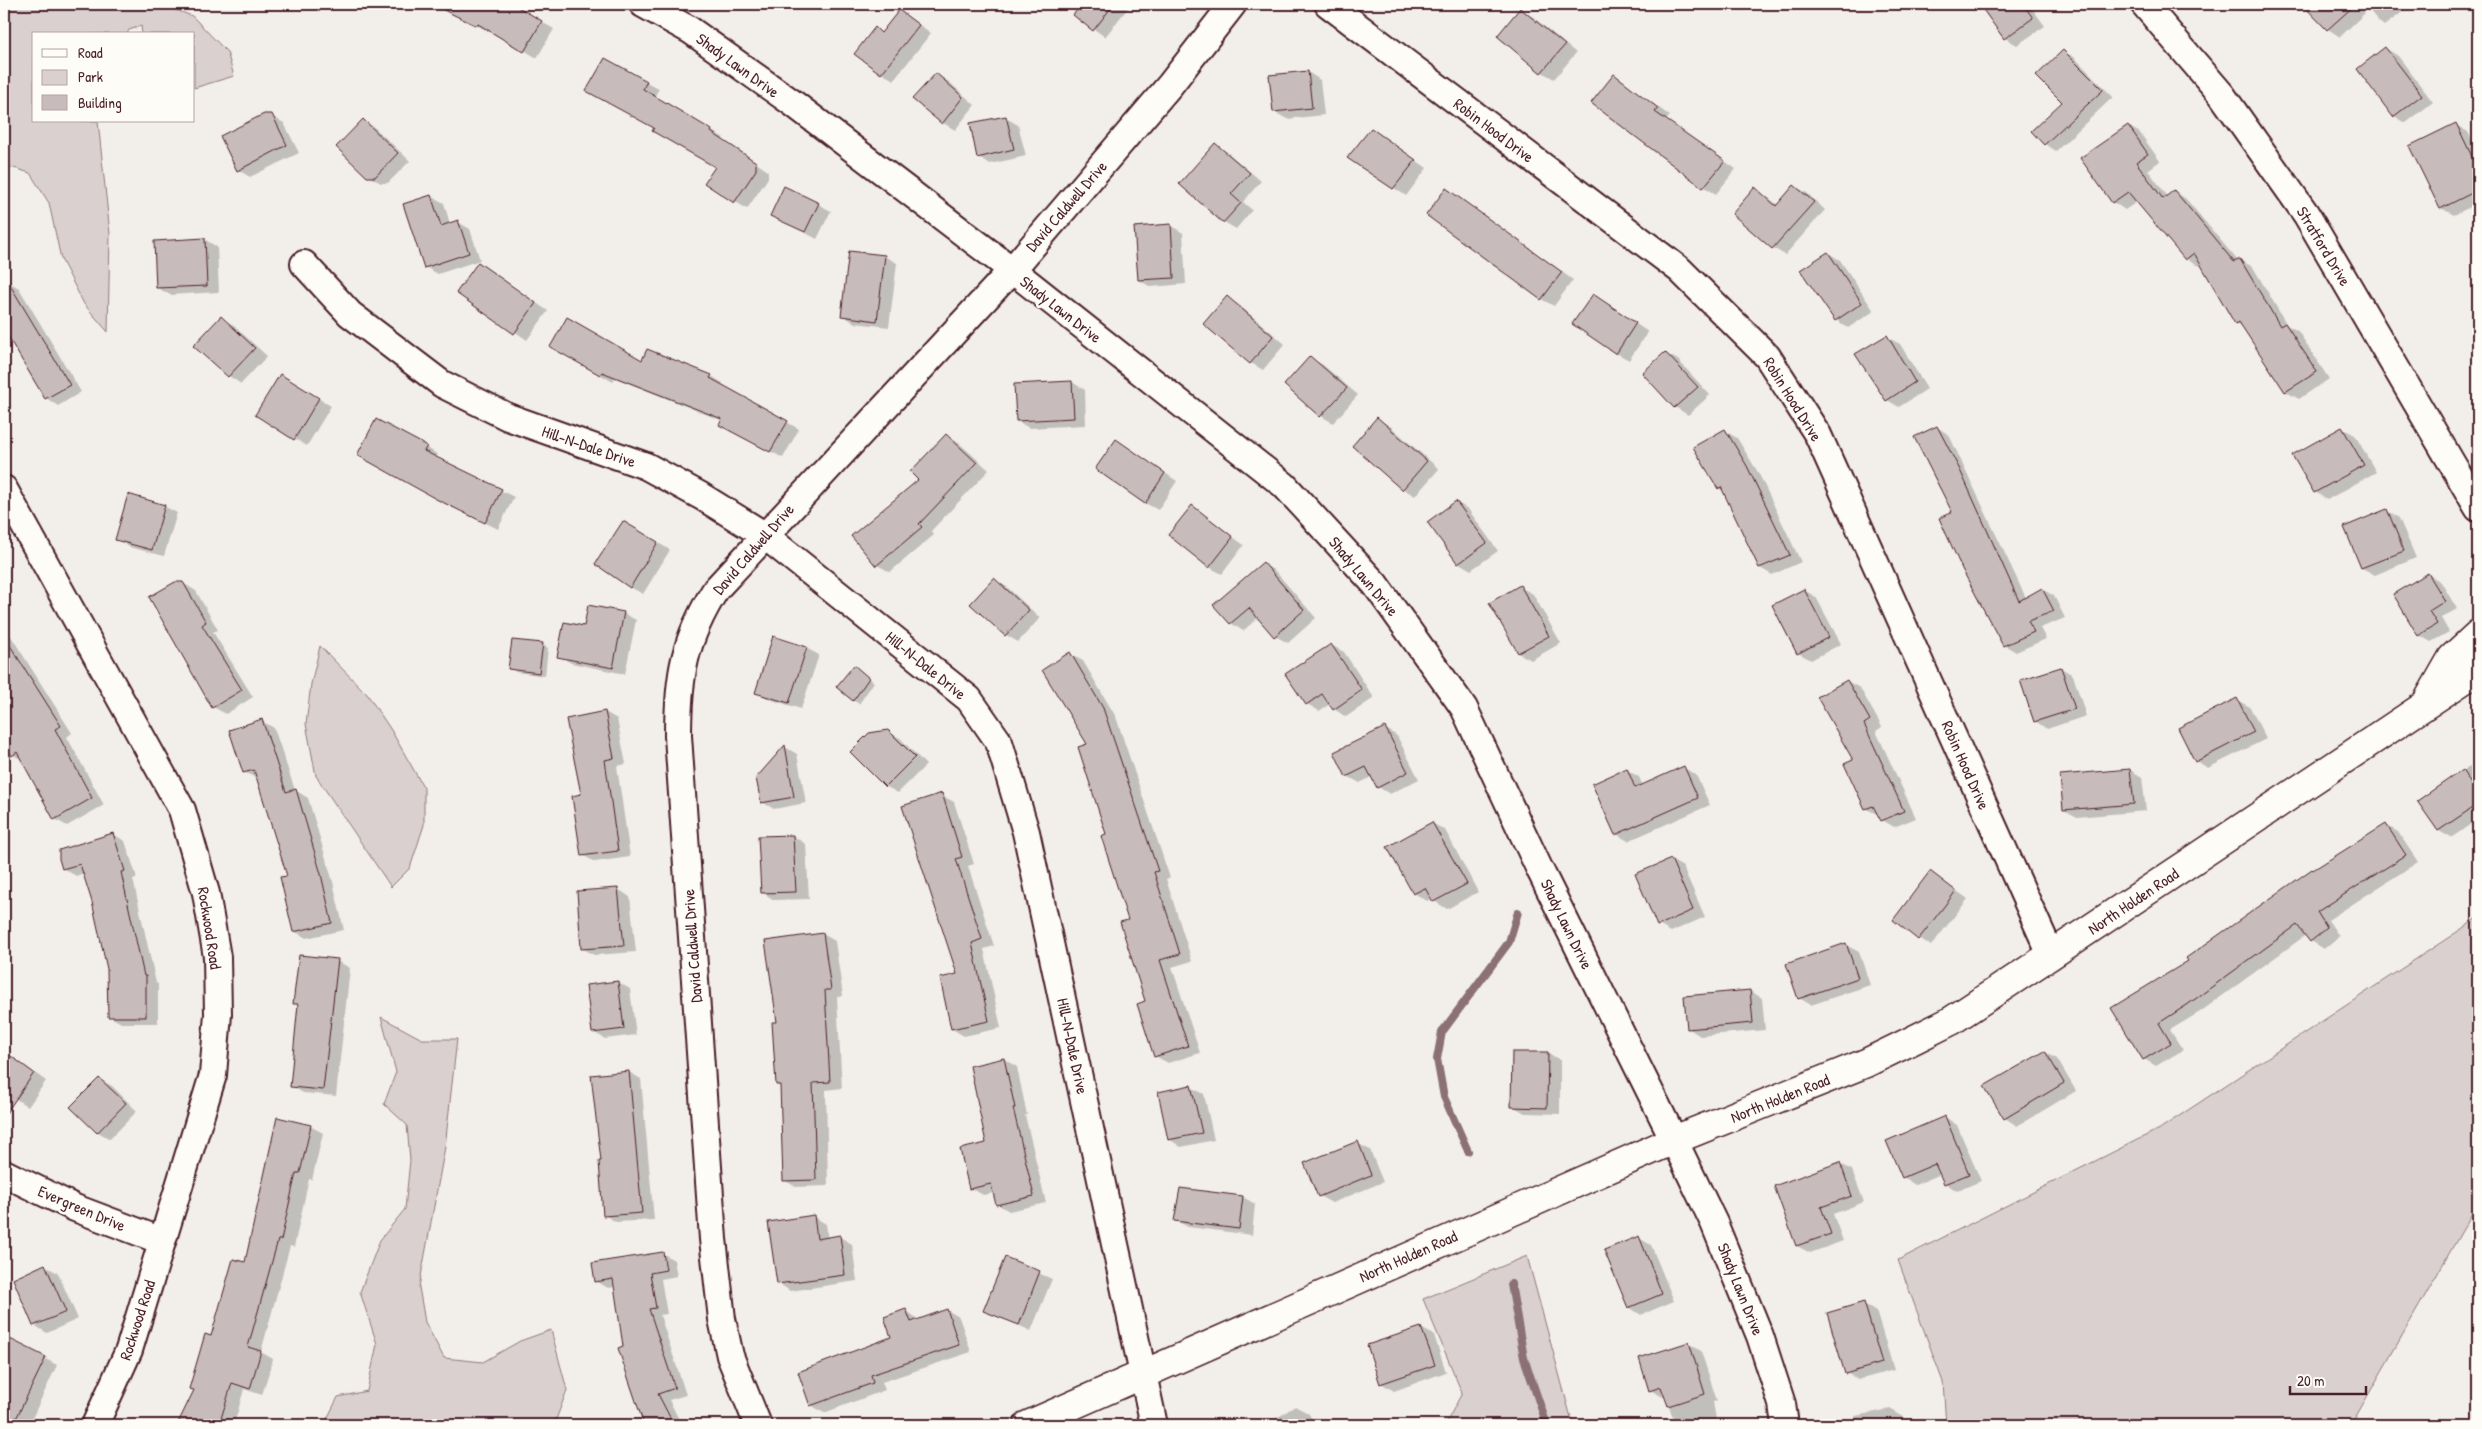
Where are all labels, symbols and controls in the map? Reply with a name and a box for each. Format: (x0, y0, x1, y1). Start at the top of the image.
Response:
street label: Shady Lawn Drive (692, 27, 784, 103)
legend (32, 32, 195, 122)
text: Road (78, 42, 103, 63)
text: Park (78, 66, 103, 87)
text: Building (78, 92, 122, 113)
street label: Robin Hood Drive (1449, 93, 1539, 168)
street label: David Caldwell Drive (1020, 155, 1112, 256)
street label: Stratford Drive (2292, 202, 2357, 290)
street label: Shady Lawn Drive (1016, 270, 1107, 348)
street label: Robin Hood Drive (1758, 353, 1828, 446)
street label: Hill-N-Dale Drive (539, 420, 639, 473)
street label: David Caldwell Drive (707, 498, 799, 599)
street label: Shady Lawn Drive (1324, 532, 1404, 621)
street label: Hill-N-Dale Drive (881, 626, 971, 705)
street label: Robin Hood Drive (1937, 717, 1996, 814)
street label: North Holden Road (2083, 863, 2183, 939)
street label: Shady Lawn Drive (1536, 875, 1599, 973)
street label: Rockwood Road (193, 885, 227, 971)
street label: David Caldwell Drive (677, 888, 707, 1004)
street label: Hill-N-Dale Drive (1052, 996, 1094, 1097)
street label: North Holden Road (1727, 1068, 1833, 1128)
street label: Evergreen Drive (35, 1180, 130, 1237)
street label: North Holden Road (1356, 1225, 1460, 1287)
street label: Shady Lawn Drive (1713, 1240, 1770, 1339)
street label: Rockwood Road (114, 1277, 160, 1363)
scale bar (2290, 1364, 2366, 1396)
text: 20 m (2297, 1370, 2324, 1391)

